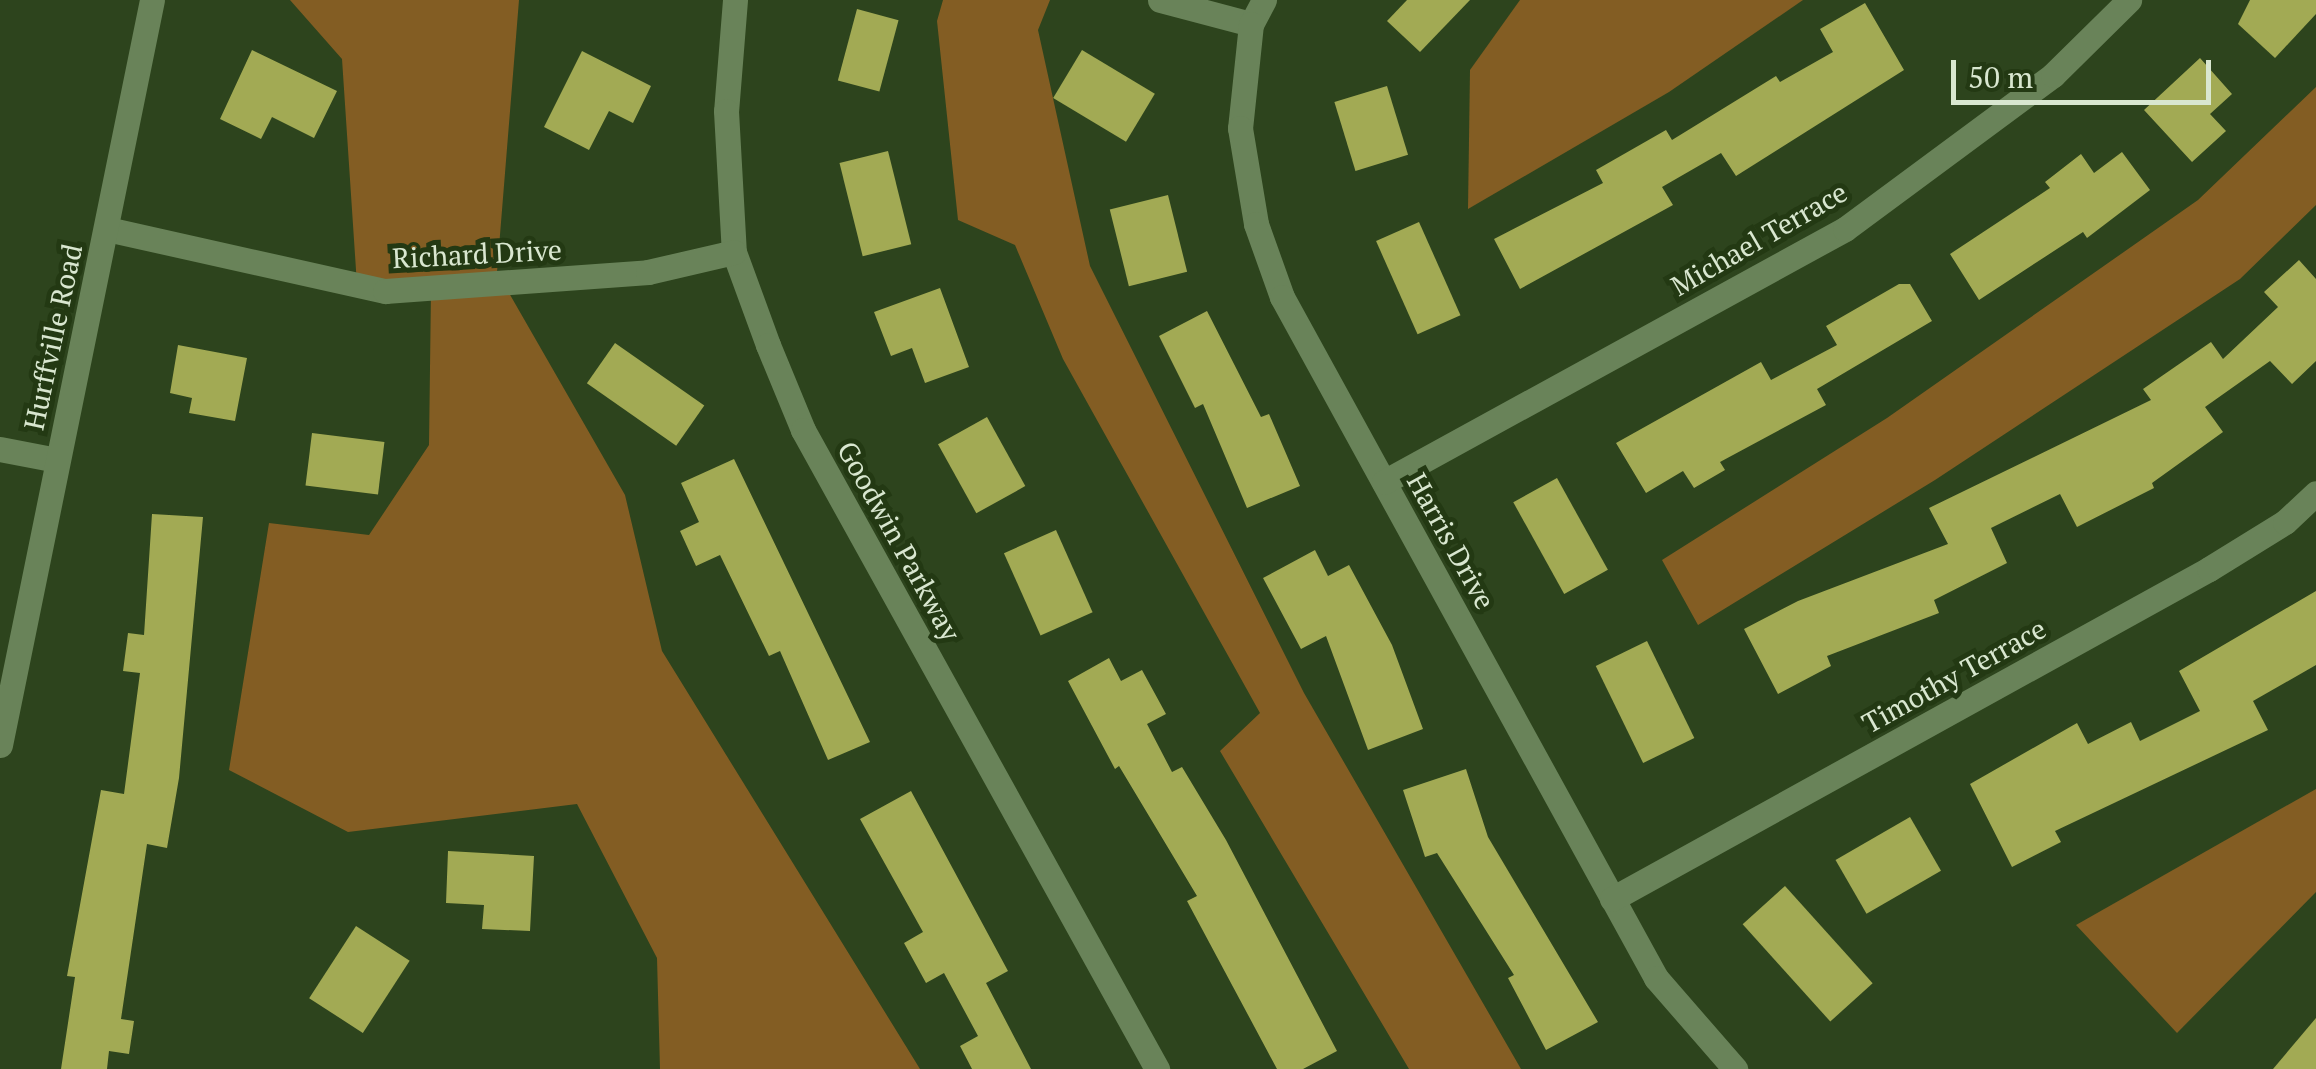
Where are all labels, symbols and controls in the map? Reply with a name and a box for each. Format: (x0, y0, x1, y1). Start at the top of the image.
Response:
scale bar (1956, 40, 2216, 102)
text: 50 m (1968, 57, 2033, 97)
street label: Michael Terrace (1665, 175, 1853, 303)
street label: Richard Drive (391, 233, 563, 275)
street label: Hurffville Road (17, 241, 89, 433)
street label: Goodwin Parkway (830, 435, 968, 647)
street label: Harris Drive (1400, 467, 1502, 615)
street label: Timothy Terrace (1856, 612, 2052, 740)

